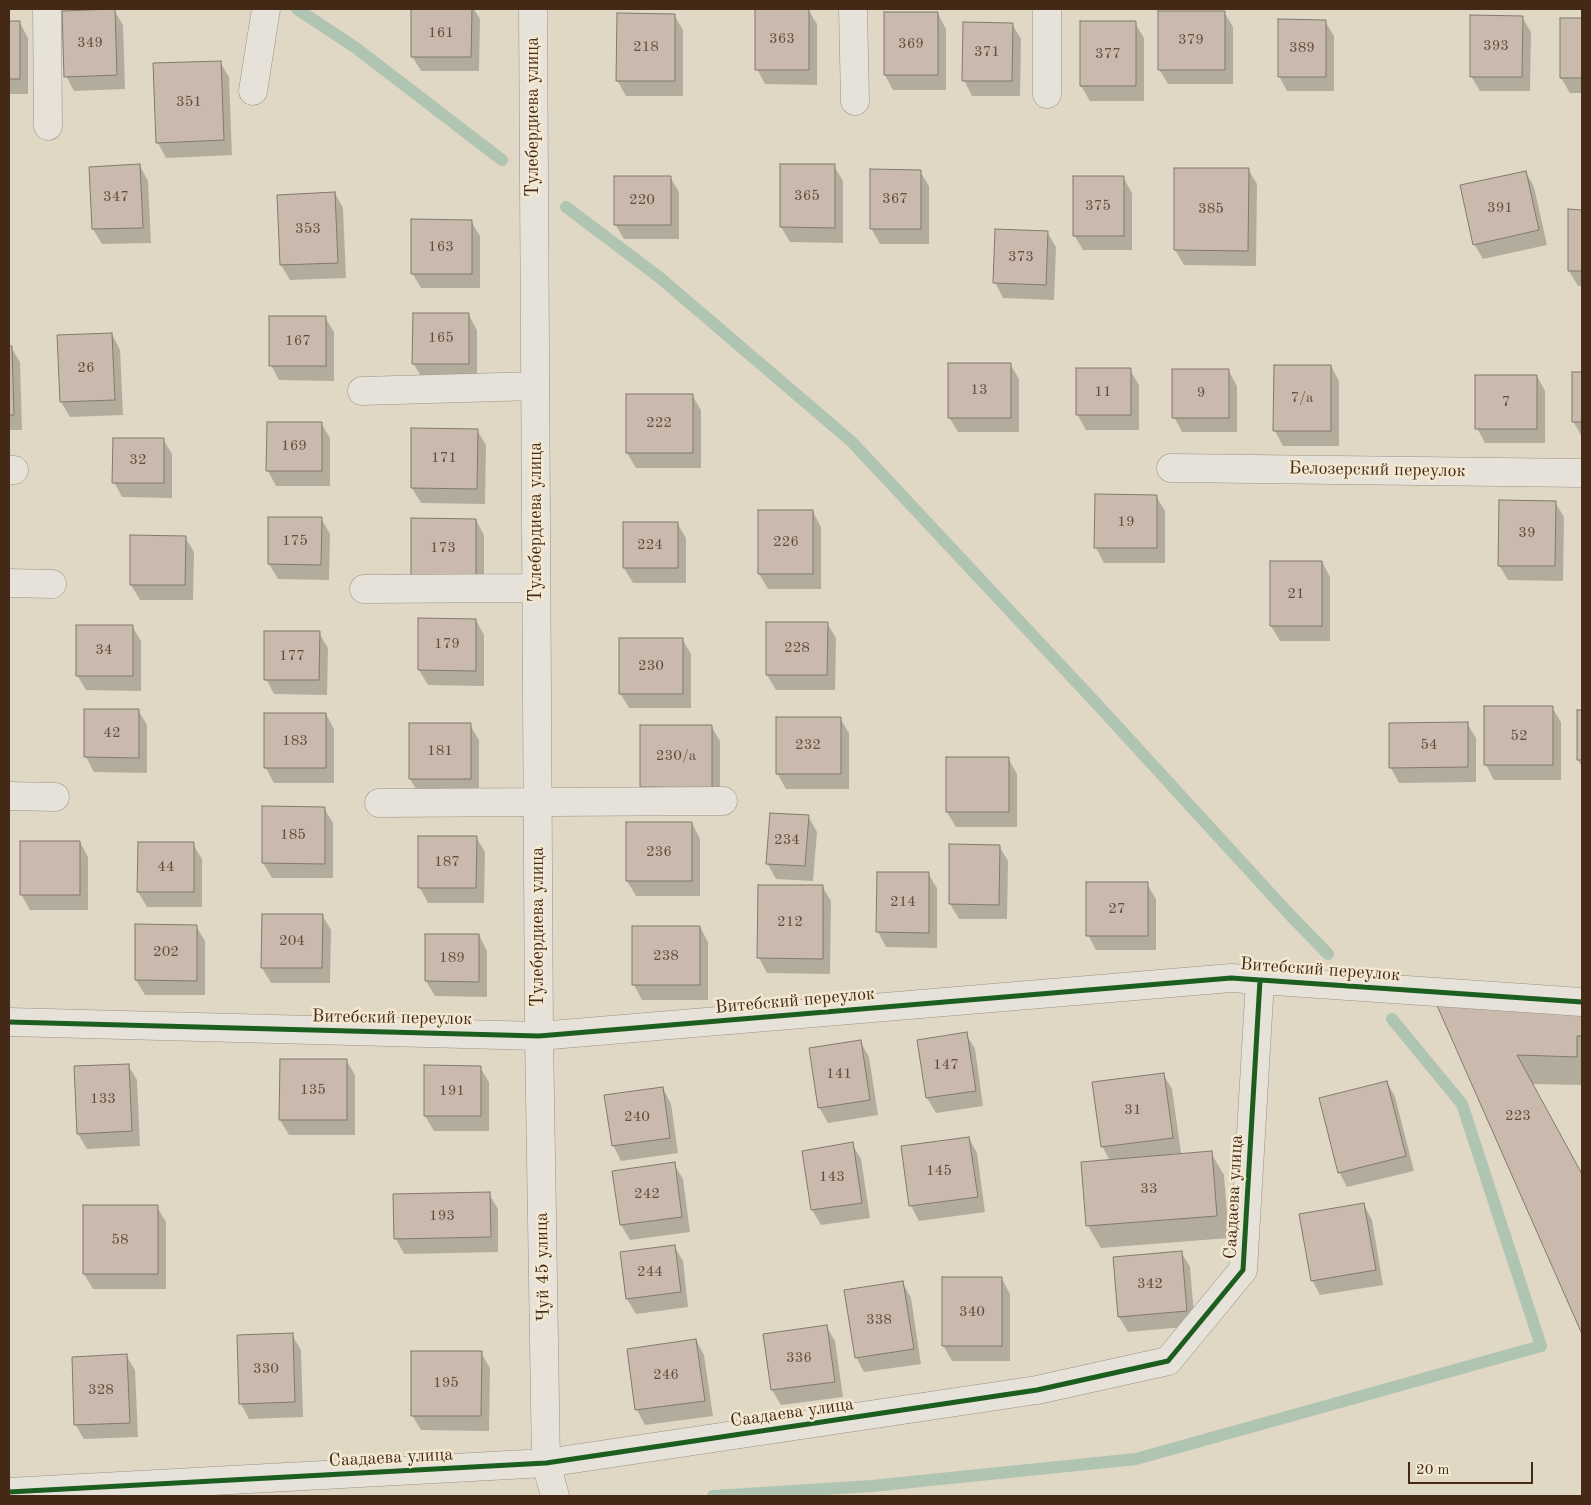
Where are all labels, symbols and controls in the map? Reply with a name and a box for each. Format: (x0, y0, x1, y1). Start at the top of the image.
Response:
house number: 161 (428, 24, 454, 42)
house number: 363 (769, 30, 795, 48)
house number: 379 (1178, 31, 1204, 49)
house number: 349 (77, 34, 103, 52)
house number: 369 (898, 35, 924, 53)
street label: Тулебердиева улица (522, 37, 544, 197)
house number: 393 (1483, 37, 1509, 55)
house number: 218 (633, 38, 659, 56)
house number: 389 (1289, 39, 1315, 57)
house number: 371 (974, 43, 1000, 61)
house number: 377 (1095, 45, 1121, 63)
house number: 351 (176, 93, 202, 111)
house number: 365 (794, 187, 820, 205)
house number: 347 (103, 188, 129, 206)
house number: 367 (882, 190, 908, 208)
house number: 220 (629, 191, 655, 209)
house number: 375 (1085, 197, 1111, 215)
house number: 391 (1487, 199, 1513, 217)
house number: 385 (1198, 200, 1224, 218)
house number: 353 (295, 220, 321, 238)
house number: 163 (428, 238, 454, 256)
house number: 373 (1008, 248, 1034, 266)
house number: 165 (428, 329, 454, 347)
house number: 167 (285, 332, 311, 350)
house number: 26 (77, 359, 95, 377)
house number: 13 (970, 381, 988, 399)
house number: 11 (1094, 383, 1112, 401)
house number: 9 (1197, 384, 1205, 402)
house number: 7/а (1291, 389, 1313, 407)
house number: 7 (1502, 393, 1510, 411)
house number: 222 (646, 414, 672, 432)
house number: 169 (281, 437, 307, 455)
street label: Тулебердиева улица (525, 442, 547, 602)
house number: 171 (431, 449, 457, 467)
house number: 32 (129, 451, 147, 469)
street label: Белозерский переулок (1288, 458, 1466, 482)
house number: 19 (1117, 513, 1135, 531)
house number: 39 (1518, 524, 1536, 542)
house number: 175 (282, 532, 308, 550)
house number: 226 (773, 533, 799, 551)
house number: 224 (637, 536, 663, 554)
house number: 173 (430, 539, 456, 557)
house number: 21 (1287, 585, 1305, 603)
house number: 179 (434, 635, 460, 653)
house number: 228 (784, 639, 810, 657)
house number: 34 (95, 641, 113, 659)
house number: 177 (279, 647, 305, 665)
house number: 230 (638, 657, 664, 675)
house number: 42 (103, 724, 121, 742)
house number: 52 (1510, 727, 1528, 745)
house number: 183 (282, 732, 308, 750)
house number: 232 (795, 736, 821, 754)
house number: 54 (1420, 736, 1438, 754)
house number: 181 (427, 742, 453, 760)
house number: 230/а (656, 747, 696, 765)
house number: 185 (280, 826, 306, 844)
house number: 234 (774, 831, 800, 849)
house number: 236 (646, 843, 672, 861)
street label: Тулебердиева улица (527, 847, 549, 1007)
house number: 187 (434, 853, 460, 871)
house number: 44 (157, 858, 175, 876)
house number: 214 (890, 893, 916, 911)
house number: 27 (1108, 900, 1126, 918)
house number: 212 (777, 913, 803, 931)
house number: 204 (279, 932, 305, 950)
house number: 202 (153, 943, 179, 961)
house number: 238 (653, 947, 679, 965)
house number: 189 (439, 949, 465, 967)
street label: Витебский переулок (1239, 954, 1401, 986)
street label: Витебский переулок (714, 983, 876, 1019)
street label: Витебский переулок (312, 1006, 472, 1030)
house number: 147 (933, 1056, 959, 1074)
house number: 141 (826, 1065, 852, 1083)
house number: 135 (300, 1081, 326, 1099)
house number: 191 (439, 1082, 465, 1100)
house number: 133 (90, 1090, 116, 1108)
house number: 31 (1124, 1101, 1142, 1119)
house number: 223 (1505, 1107, 1531, 1125)
house number: 240 (624, 1108, 650, 1126)
street label: Саадаева улица (1220, 1134, 1248, 1260)
house number: 145 (926, 1162, 952, 1180)
house number: 143 (819, 1168, 845, 1186)
house number: 33 (1140, 1180, 1158, 1198)
house number: 242 (634, 1185, 660, 1203)
house number: 193 (429, 1207, 455, 1225)
street label: Чуй 45 улица (531, 1212, 555, 1322)
house number: 58 (111, 1231, 129, 1249)
house number: 244 (637, 1263, 663, 1281)
house number: 342 (1137, 1275, 1163, 1293)
house number: 340 (959, 1303, 985, 1321)
house number: 338 (866, 1311, 892, 1329)
house number: 336 (786, 1349, 812, 1367)
house number: 330 (253, 1360, 279, 1378)
house number: 246 (653, 1366, 679, 1384)
house number: 195 (433, 1374, 459, 1392)
house number: 328 (88, 1381, 114, 1399)
street label: Саадаева улица (729, 1394, 855, 1432)
street label: Саадаева улица (328, 1444, 454, 1472)
scale bar (1411, 1452, 1536, 1484)
text: 20 m (1416, 1463, 1450, 1478)

